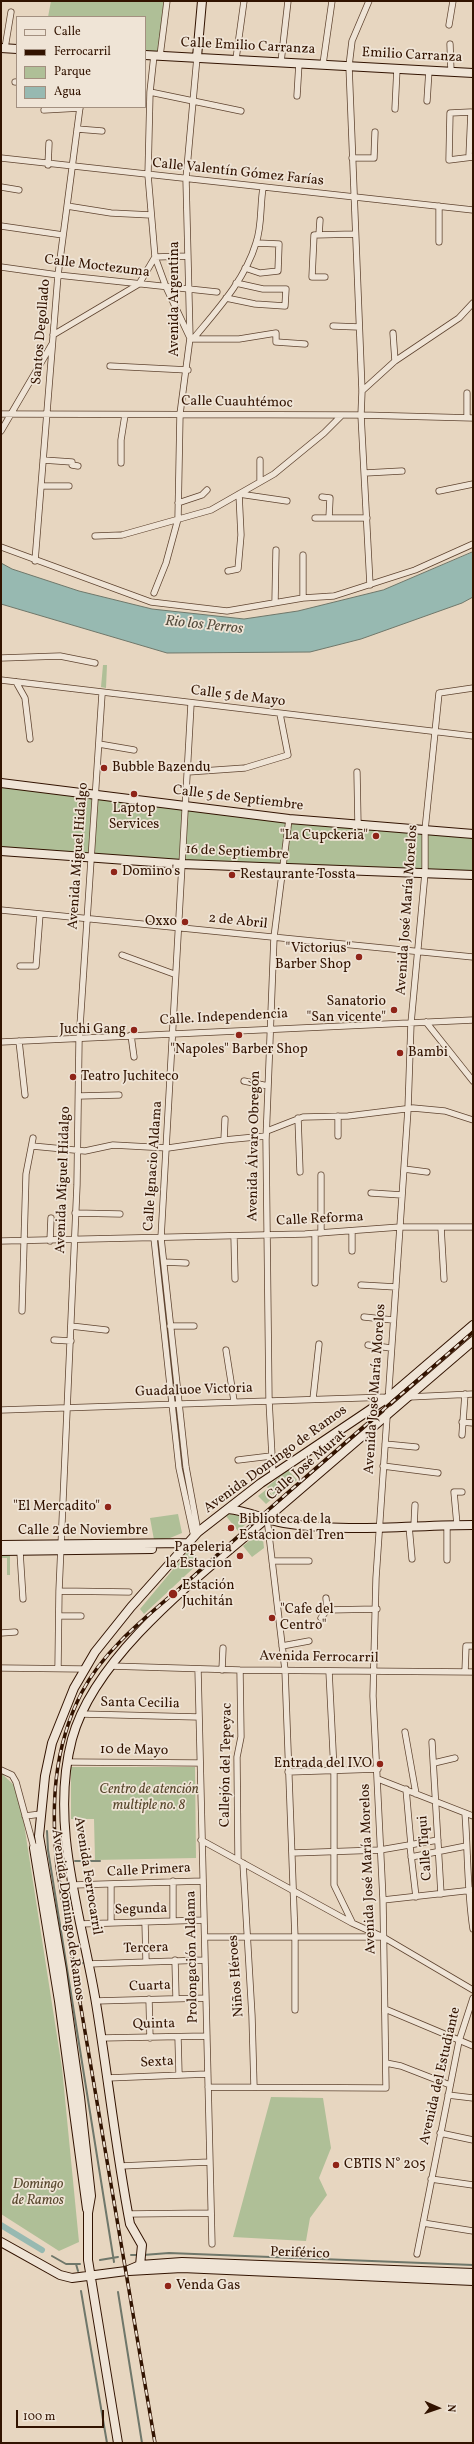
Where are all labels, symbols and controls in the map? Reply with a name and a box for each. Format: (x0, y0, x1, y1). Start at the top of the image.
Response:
legend (16, 16, 146, 108)
text: Calle (54, 24, 81, 40)
street label: Calle Emilio Carranza (180, 35, 316, 59)
text: Ferrocarril (54, 44, 111, 60)
street label: Emilio Carranza (361, 45, 463, 67)
text: Parque (54, 64, 91, 80)
text: Agua (54, 84, 81, 100)
street label: Calle Valentín Gómez Farías (151, 156, 325, 190)
street label: Avenida Argentina (167, 241, 183, 357)
street label: Calle Moctezuma (43, 252, 151, 282)
street label: Santos Degollado (29, 278, 55, 386)
street label: Calle Cuauhtémoc (181, 394, 293, 412)
water label: Rio los Perros (164, 613, 244, 639)
street label: Calle 5 de Mayo (190, 683, 286, 711)
place label: Bubble Bazendu (112, 760, 211, 776)
marker: Bubble Bazendu (99, 763, 109, 773)
street label: Avenida Miguel Hidalgo (65, 782, 93, 930)
street label: Calle 5 de Septiembre (172, 783, 304, 815)
marker: Laptop Services (129, 789, 139, 799)
place label: Laptop Services (109, 801, 159, 834)
street label: Avenida José María Morelos (394, 824, 422, 996)
place label: "La Cupckeria" (280, 828, 368, 844)
marker: "La Cupckeria" (371, 831, 381, 841)
street label: 16 de Septiembre (185, 842, 289, 864)
place label: Domino's (122, 864, 180, 880)
marker: Domino's (109, 867, 119, 877)
place label: Restaurante Tossta (240, 867, 356, 883)
marker: Restaurante Tossta (227, 870, 237, 880)
street label: 2 de Abril (208, 911, 268, 933)
place label: Oxxo (145, 914, 177, 930)
marker: Oxxo (180, 917, 190, 927)
place label: "Victorius" Barber Shop (275, 941, 351, 974)
marker: "Victorius" Barber Shop (354, 952, 364, 962)
place label: Sanatorio "San vicente" (307, 994, 386, 1026)
marker: Sanatorio "San vicente" (389, 1005, 399, 1015)
street label: Calle. Independencia (159, 1006, 289, 1030)
place label: Juchi Gang (60, 1022, 126, 1038)
marker: Juchi Gang (129, 1025, 139, 1035)
marker: "Napoles" Barber Shop (234, 1030, 244, 1040)
place label: "Napoles" Barber Shop (170, 1042, 308, 1058)
place label: Bambi (408, 1045, 448, 1061)
marker: Bambi (395, 1048, 405, 1058)
place label: Teatro Juchiteco (81, 1069, 179, 1085)
street label: Avenida Álvaro Obregón (245, 1070, 265, 1222)
marker: Teatro Juchiteco (68, 1072, 78, 1082)
street label: Calle Ignacio Aldama (141, 1100, 167, 1232)
street label: Avenida Miguel Hidalgo (53, 1106, 75, 1254)
street label: Calle Reforma (276, 1209, 364, 1231)
street label: Avenida José María Morelos (362, 1303, 390, 1475)
street label: Guadaluoe Victoria (135, 1381, 253, 1401)
street label: Avenida Domingo de Ramos (201, 1402, 351, 1518)
street label: Calle José Murat (264, 1427, 350, 1505)
place label: "El Mercadito" (13, 1499, 100, 1515)
marker: "El Mercadito" (103, 1502, 113, 1512)
place label: Biblioteca de la Estacion del Tren (239, 1512, 344, 1544)
street label: Calle 2 de Noviembre (18, 1523, 148, 1539)
marker: Biblioteca de la Estacion del Tren (226, 1523, 236, 1533)
place label: Papeleria la Estacion (165, 1540, 232, 1572)
marker: Papeleria la Estacion (235, 1551, 245, 1561)
place label: Estación Juchitán (182, 1578, 235, 1610)
marker: Estación Juchitán (167, 1588, 179, 1600)
place label: "Cafe del Centro" (280, 1602, 334, 1634)
marker: "Cafe del Centro" (267, 1613, 277, 1623)
street label: Avenida Ferrocarril (259, 1649, 379, 1667)
street label: Santa Cecilia (100, 1695, 180, 1713)
street label: Callejón del Tepeyac (218, 1703, 236, 1827)
street label: 10 de Mayo (100, 1742, 168, 1760)
place label: Entrada del IVO (274, 1756, 372, 1772)
marker: Entrada del IVO (375, 1759, 385, 1769)
park label: Centro de atención multiple no. 8 (99, 1782, 199, 1814)
street label: Avenida José María Morelos (358, 1783, 380, 1955)
street label: Calle Tiqui (415, 1815, 437, 1881)
street label: Avenida Ferrocarril (69, 1816, 105, 1936)
street label: Avenida Domingo de Ramos (47, 1828, 87, 2002)
street label: Calle Primera (107, 1860, 191, 1882)
street label: Prolongación Aldama (183, 1890, 203, 2024)
street label: Segunda (114, 1901, 168, 1919)
street label: Niños Héroes (226, 1934, 248, 2018)
street label: Tercera (123, 1940, 169, 1958)
street label: Cuarta (129, 1978, 171, 1996)
street label: Avenida del Estudiante (417, 2006, 465, 2146)
street label: Quinta (133, 2016, 175, 2034)
street label: Sexta (140, 2054, 174, 2072)
place label: CBTIS N° 205 (344, 2157, 426, 2173)
marker: CBTIS N° 205 (331, 2160, 341, 2170)
park label: Domingo de Ramos (12, 2177, 64, 2210)
street label: Periférico (270, 2245, 330, 2263)
place label: Venda Gas (176, 2278, 240, 2294)
marker: Venda Gas (163, 2281, 173, 2291)
north arrow (418, 2388, 458, 2428)
scale bar (18, 2402, 106, 2428)
text: N (443, 2404, 458, 2413)
text: 100 m (23, 2409, 55, 2425)

